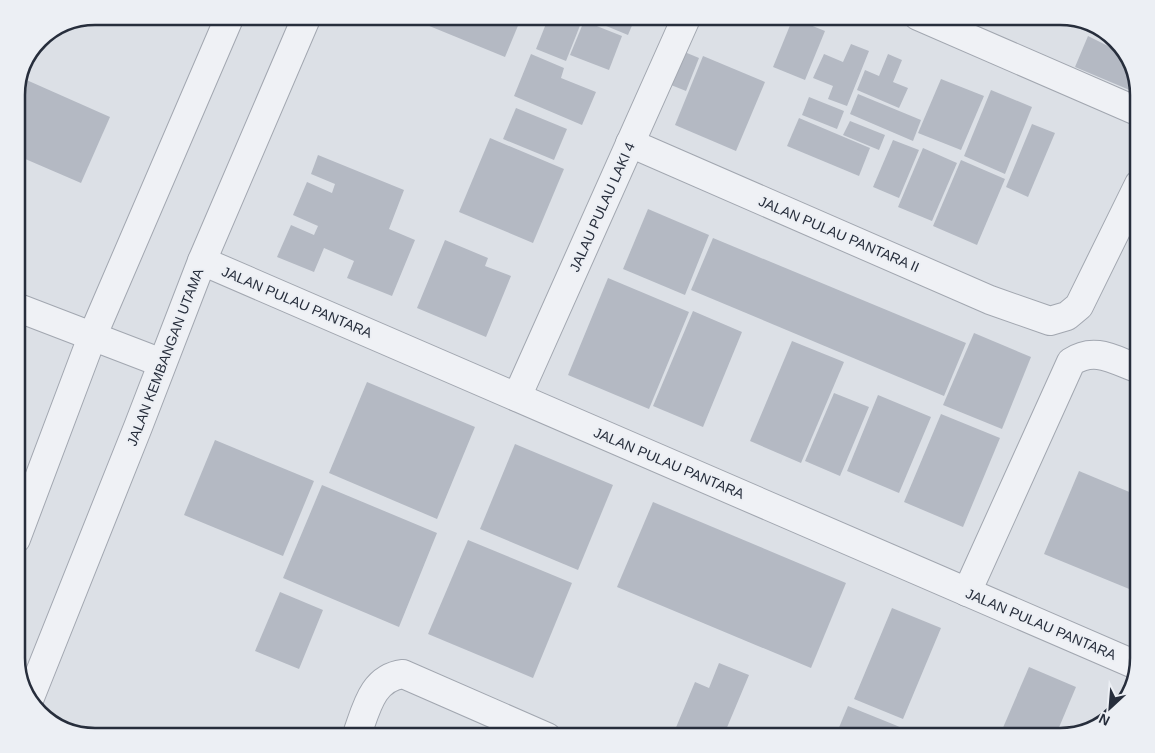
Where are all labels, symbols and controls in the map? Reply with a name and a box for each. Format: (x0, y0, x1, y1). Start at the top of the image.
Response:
street label: JALAU PULAU LAKI 4 (566, 140, 638, 274)
street label: JALAN PULAU PANTARA II (756, 193, 922, 275)
street label: JALAN PULAU PANTARA (219, 263, 375, 341)
street label: JALAN KEMBANGAN UTAMA (124, 265, 207, 448)
street label: JALAN PULAU PANTARA (591, 424, 747, 502)
street label: JALAN PULAU PANTARA (963, 585, 1119, 663)
north arrow (1085, 683, 1135, 733)
text: N (1096, 710, 1112, 729)

